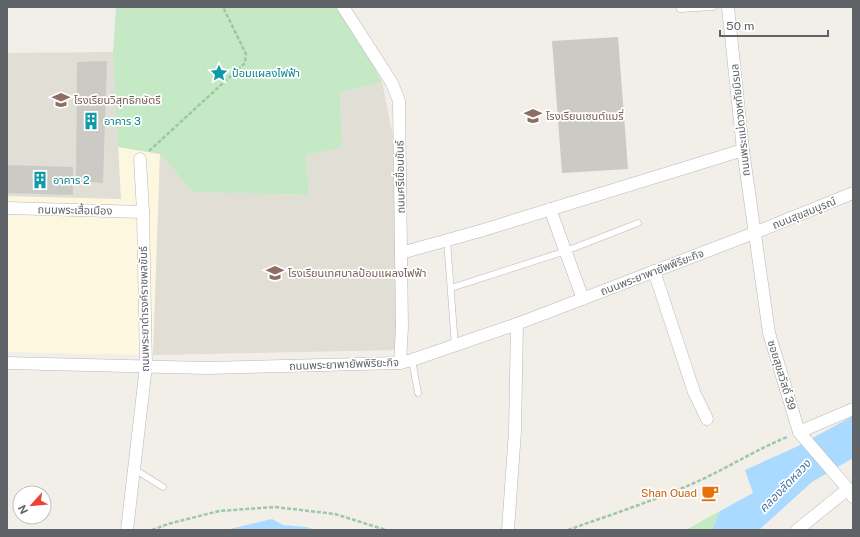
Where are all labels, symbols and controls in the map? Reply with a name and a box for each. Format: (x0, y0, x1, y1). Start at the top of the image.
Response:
scale bar (720, 12, 828, 38)
text: 50 m (726, 19, 754, 33)
place icon: ป้อมแผลงไฟฟ้า (209, 63, 229, 83)
street label: ถนนพระแม่ดวงหทัยนิรมล (728, 63, 752, 177)
place label: ป้อมแผลงไฟฟ้า (232, 67, 300, 79)
school or university icon: โรงเรียนวิสุทธิกษัตรี (51, 90, 71, 110)
place label: โรงเรียนวิสุทธิกษัตรี (74, 94, 161, 107)
school or university icon: โรงเรียนเซนต์แมรี่ (523, 106, 543, 126)
place label: โรงเรียนเซนต์แมรี่ (546, 108, 624, 122)
building icon: อาคาร 3 (81, 111, 101, 131)
place label: อาคาร 3 (104, 115, 141, 127)
street label: ถนนศรีเขื่อนขันธ์ (391, 140, 407, 214)
building icon: อาคาร 2 (30, 170, 50, 190)
place label: อาคาร 2 (53, 174, 90, 186)
street label: ถนนสุขสมบูรณ์ (770, 195, 838, 232)
street label: ถนนพระเสื้อเมือง (37, 201, 113, 217)
street label: ถนนพระยาดำรงค์ราชพลขันธ์ (137, 246, 151, 372)
street label: ถนนพระยาพายัพพิริยะกิจ (599, 247, 706, 297)
school or university icon: โรงเรียนเทศบาลป้อมแผลงไฟฟ้า (265, 263, 285, 283)
place label: โรงเรียนเทศบาลป้อมแผลงไฟฟ้า (288, 267, 426, 279)
street label: ซอยสุขสวัสดิ์ 39 (765, 338, 799, 412)
street label: ถนนพระยาพายัพพิริยะกิจ (289, 356, 399, 372)
water label: คลองลัดหลวง (756, 456, 814, 515)
cafe icon: Shan Ouad (700, 483, 720, 503)
north arrow (12, 485, 52, 525)
place label: Shan Ouad (641, 487, 697, 499)
text: N (16, 503, 30, 516)

